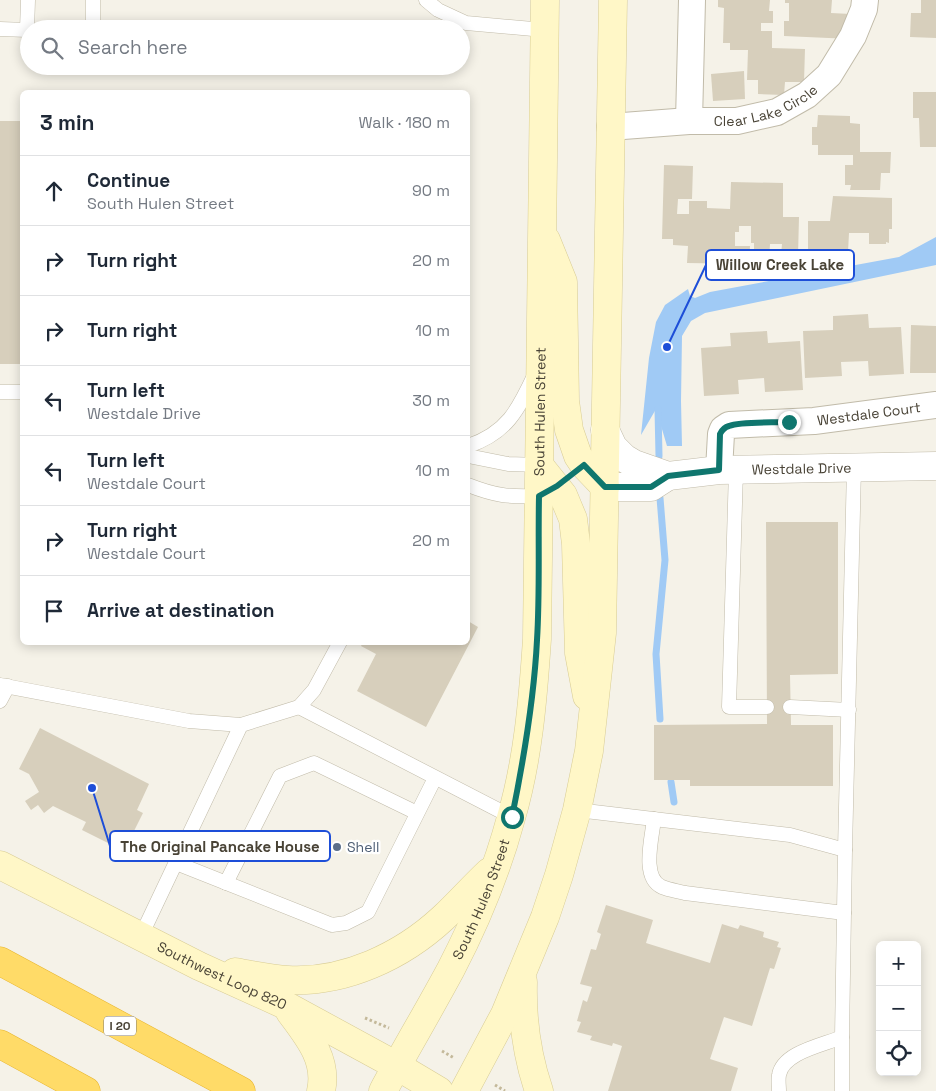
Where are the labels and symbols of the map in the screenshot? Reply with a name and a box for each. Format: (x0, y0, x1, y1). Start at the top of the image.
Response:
street label: Clear Lake Circle (714, 81, 821, 130)
callout: Willow Creek Lake (706, 250, 854, 280)
text: Willow Creek Lake (716, 255, 845, 274)
street label: South Hulen Street (530, 347, 550, 476)
street label: Westdale Court (816, 398, 922, 430)
route end (778, 411, 801, 434)
street label: Westdale Drive (752, 459, 852, 478)
route start (501, 806, 524, 829)
callout: The Original Pancake House (110, 831, 330, 861)
street label: South Hulen Street (448, 836, 514, 963)
text: The Original Pancake House (120, 837, 320, 856)
place label: Shell (347, 838, 379, 856)
marker: Shell (331, 841, 343, 853)
street label: Southwest Loop 820 (154, 937, 290, 1014)
road number: I 20 (104, 1016, 136, 1036)

